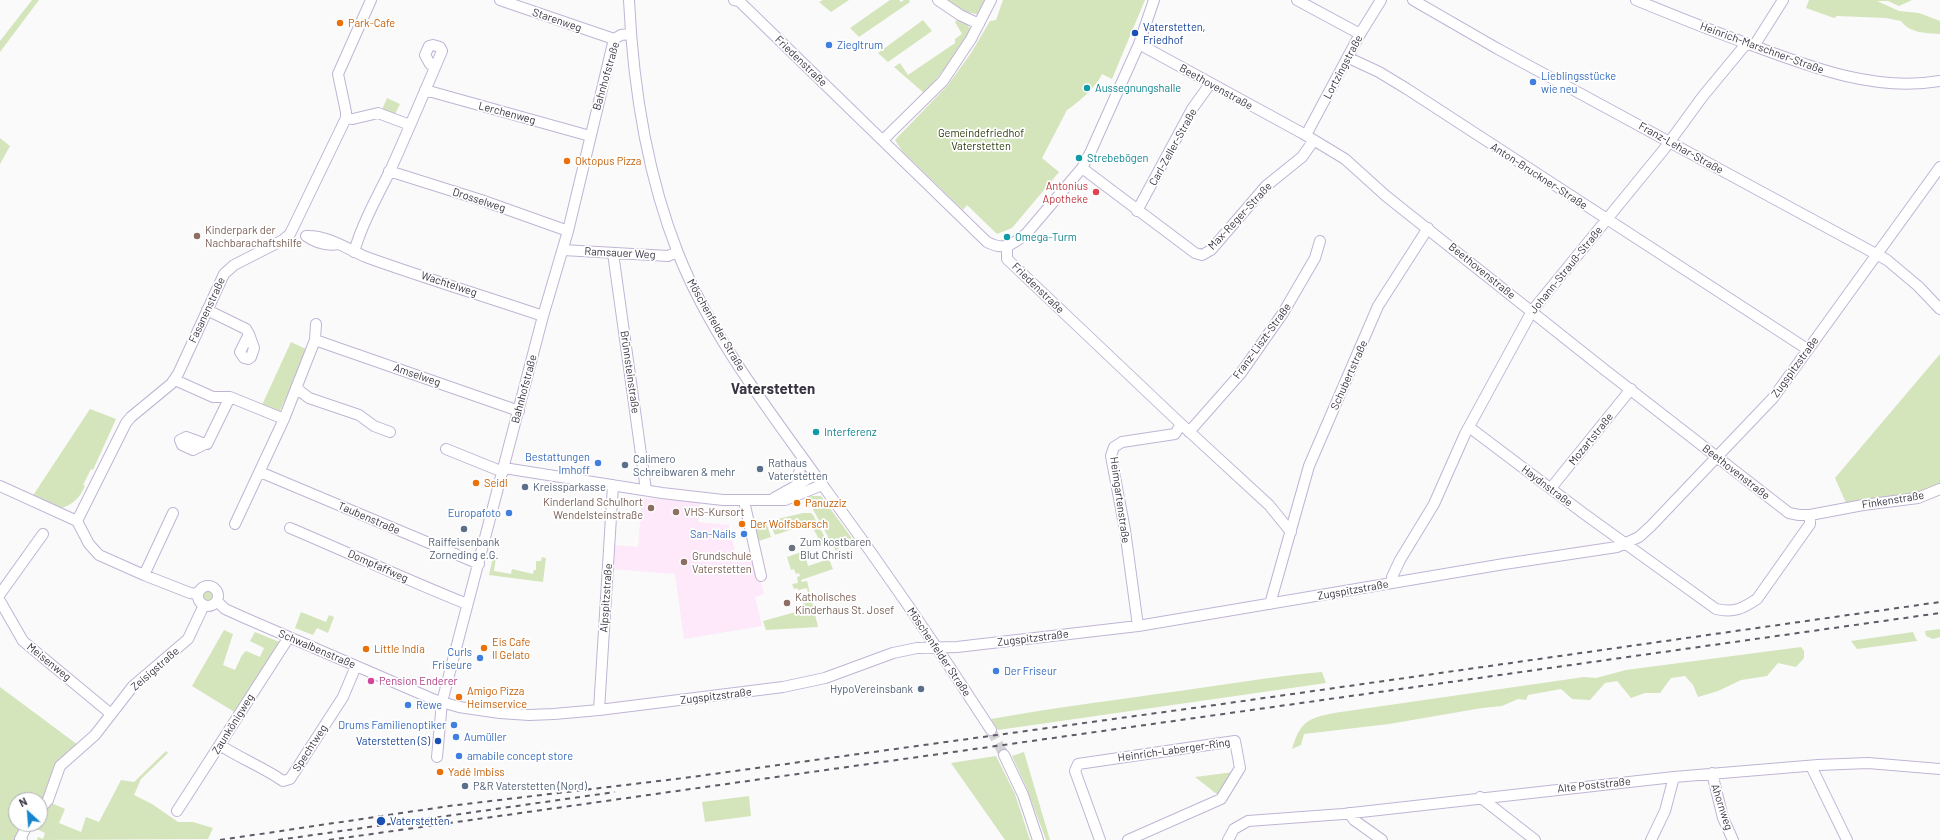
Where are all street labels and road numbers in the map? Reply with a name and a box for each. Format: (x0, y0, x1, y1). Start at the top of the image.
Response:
street label: Starenweg (531, 5, 583, 35)
street label: Heinrich-Marschner-Straße (1698, 19, 1826, 77)
street label: Friedenstraße (772, 33, 830, 89)
street label: Lortzingstraße (1321, 33, 1365, 101)
street label: Bahnhofstraße (590, 40, 622, 112)
street label: Beethovenstraße (1177, 61, 1255, 113)
street label: Lerchenweg (477, 99, 537, 127)
street label: Carl-Zeller-Straße (1146, 106, 1200, 188)
street label: Franz-Lehar-Straße (1636, 119, 1726, 177)
street label: Anton-Bruckner-Straße (1488, 140, 1590, 212)
street label: Max-Reger-Straße (1205, 180, 1275, 252)
street label: Drosselweg (451, 185, 507, 215)
street label: Johann-Strauß-Straße (1527, 224, 1605, 316)
street label: Beethovenstraße (1446, 240, 1518, 302)
street label: Ramsauer Weg (584, 245, 656, 261)
street label: Friedenstraße (1009, 260, 1067, 316)
street label: Wachtelweg (419, 269, 479, 299)
street label: Fasanenstraße (186, 275, 228, 345)
street label: Möschenfelder Straße (684, 277, 748, 373)
street label: Franz-Liszt-Straße (1230, 301, 1294, 381)
street label: Brünnsteinstraße (618, 330, 642, 414)
street label: Zugspitzstraße (1769, 334, 1821, 400)
street label: Schubertstraße (1328, 338, 1370, 412)
street label: Bahnhofstraße (508, 353, 540, 425)
street label: Amselweg (392, 361, 442, 389)
street label: Mozartstraße (1566, 410, 1616, 468)
street label: Beethovenstraße (1700, 442, 1772, 502)
street label: Heimgartenstraße (1107, 456, 1133, 544)
street label: Haydnstraße (1519, 463, 1575, 509)
street label: Finkenstraße (1861, 489, 1925, 511)
street label: Taubenstraße (336, 499, 402, 537)
street label: Dompfaffweg (346, 547, 410, 585)
street label: Alpspitzstraße (597, 563, 615, 633)
street label: Zugspitzstraße (1317, 577, 1389, 603)
street label: Möschenfelder Straße (904, 605, 974, 699)
street label: Schwalbenstraße (276, 627, 358, 671)
street label: Zugspitzstraße (997, 627, 1069, 649)
street label: Meisenweg (24, 640, 74, 684)
street label: Zeisigstraße (128, 645, 182, 693)
street label: Zugspitzstraße (680, 685, 752, 707)
street label: Zaunkönigweg (209, 691, 257, 757)
street label: Spechtweg (290, 722, 330, 774)
street label: Heinrich-Laberger-Ring (1117, 736, 1231, 764)
street label: Alte Poststraße (1557, 775, 1631, 795)
street label: Ahornweg (1708, 782, 1736, 832)

